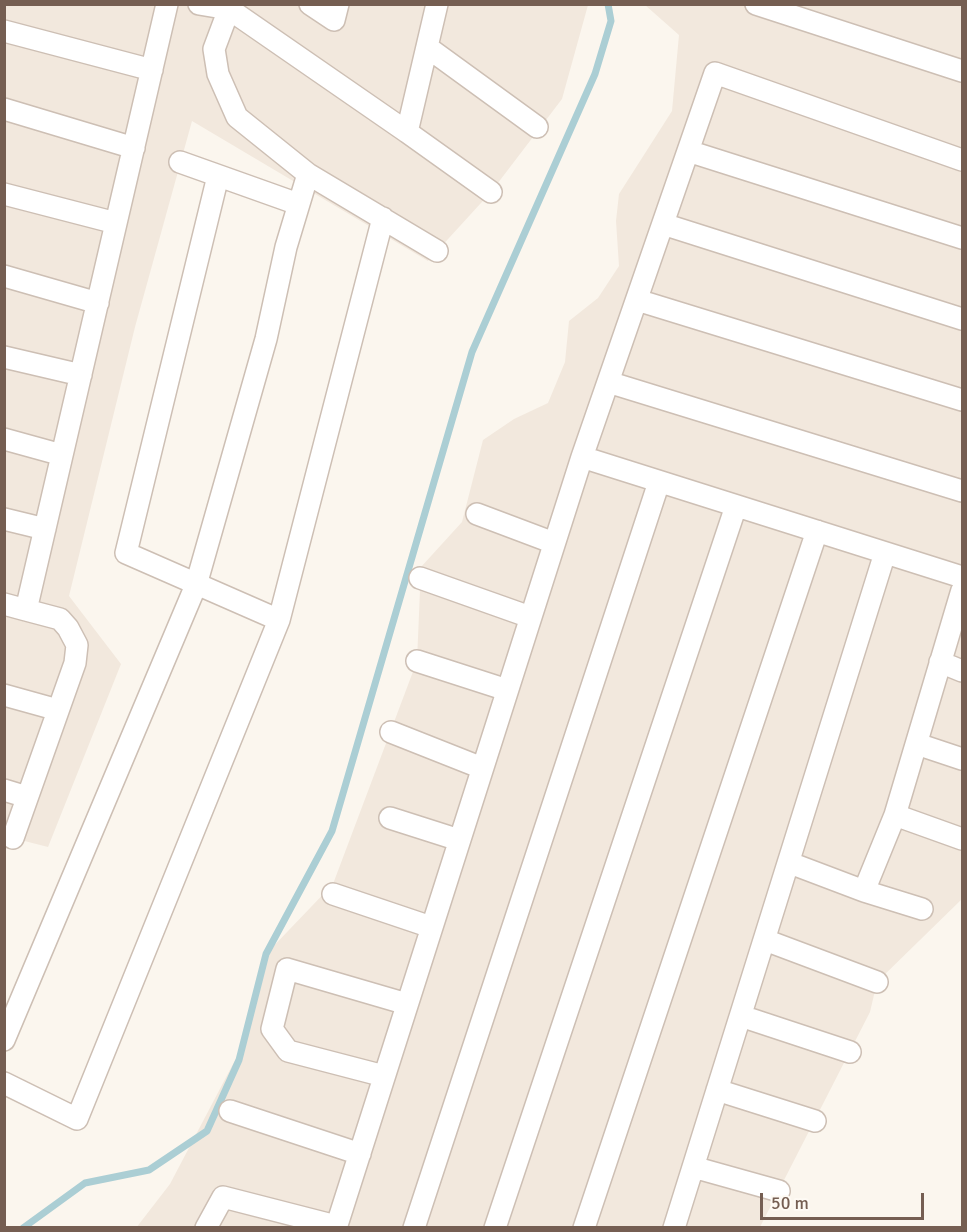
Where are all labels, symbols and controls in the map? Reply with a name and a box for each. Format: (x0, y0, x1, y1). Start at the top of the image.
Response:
scale bar (763, 1181, 926, 1219)
text: 50 m (771, 1192, 809, 1214)

